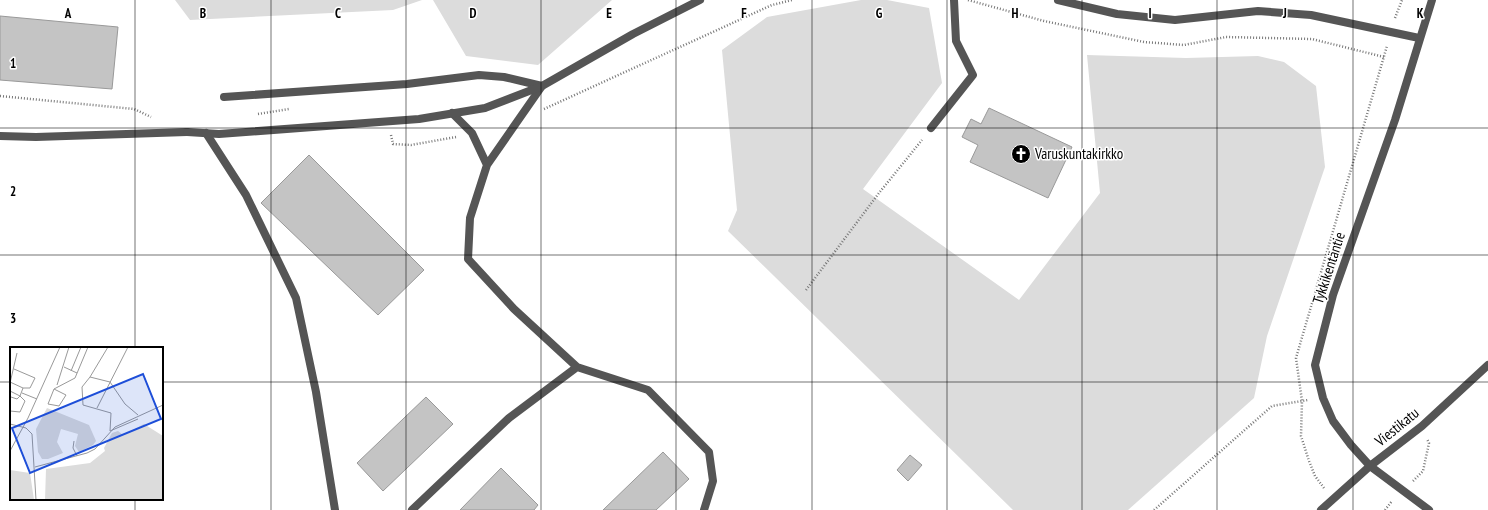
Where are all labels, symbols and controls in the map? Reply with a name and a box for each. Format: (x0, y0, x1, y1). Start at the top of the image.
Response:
text: A (64, 5, 72, 22)
text: B (200, 5, 206, 22)
text: C (335, 5, 341, 22)
text: D (470, 5, 477, 22)
text: E (606, 5, 612, 22)
text: F (741, 5, 747, 22)
text: G (876, 5, 883, 22)
text: H (1012, 5, 1019, 22)
text: I (1148, 5, 1152, 22)
text: J (1282, 5, 1287, 22)
text: K (1417, 5, 1424, 22)
text: 1 (10, 55, 16, 72)
church icon: Varuskuntakirkko (1010, 143, 1032, 165)
place label: Varuskuntakirkko (1034, 144, 1123, 163)
text: 2 (10, 183, 16, 200)
street label: Tykkikentäntie (1308, 230, 1349, 306)
text: 3 (10, 310, 16, 327)
inset map (10, 347, 163, 500)
street label: Viestikatu (1370, 403, 1423, 451)

